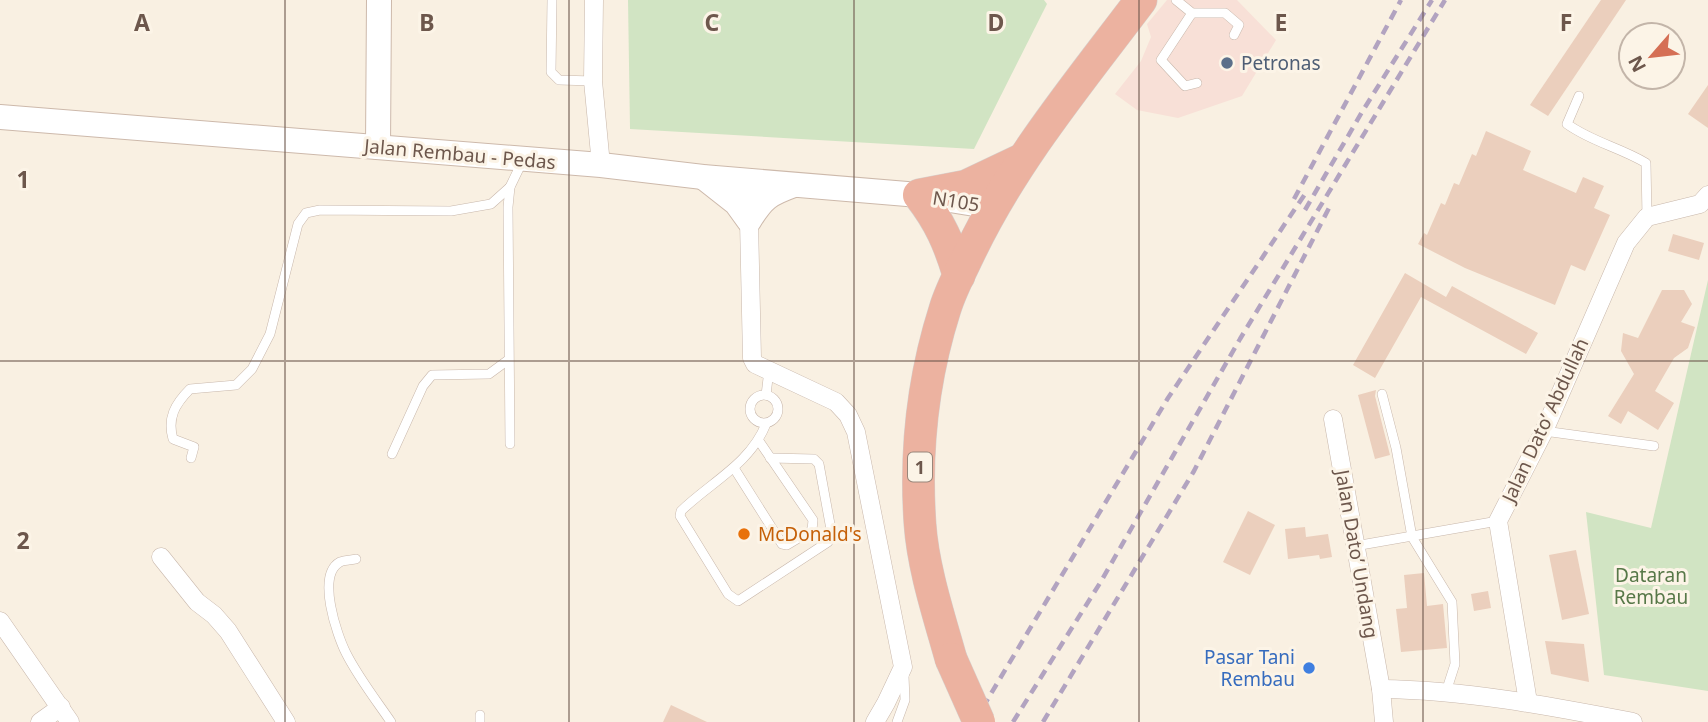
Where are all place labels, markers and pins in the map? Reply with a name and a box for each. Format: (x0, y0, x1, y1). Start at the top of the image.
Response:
place label: Petronas (1241, 50, 1321, 76)
marker: Petronas (1219, 55, 1235, 71)
place label: McDonald's (758, 521, 862, 547)
marker: McDonald's (736, 526, 752, 542)
place label: Pasar Tani Rembau (1204, 644, 1295, 692)
marker: Pasar Tani Rembau (1301, 660, 1317, 676)

